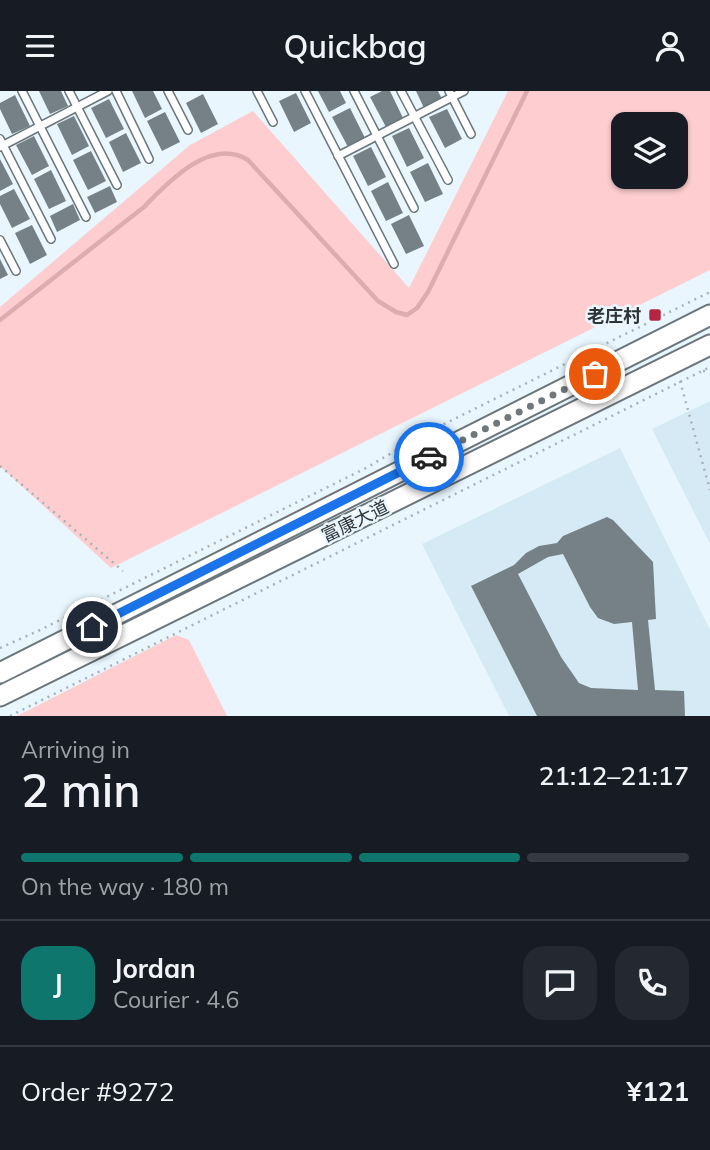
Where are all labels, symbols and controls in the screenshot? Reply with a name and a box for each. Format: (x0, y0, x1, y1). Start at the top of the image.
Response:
text: Quickbag (283, 26, 427, 66)
icon: menu (21, 27, 59, 65)
icon: person (651, 27, 689, 65)
map controls (611, 112, 688, 189)
button: layers (611, 112, 688, 189)
place label: 老庄村 (587, 304, 641, 327)
marker: 老庄村 (647, 307, 663, 323)
pin (565, 344, 625, 404)
icon: bag (576, 355, 614, 393)
courier (394, 422, 464, 492)
icon: car (410, 438, 448, 476)
street label: 富康大道 (318, 495, 392, 547)
pin (62, 597, 122, 657)
icon: home (73, 608, 111, 646)
text: Arriving in (21, 735, 130, 764)
text: 21:12–21:17 (539, 759, 689, 792)
text: 2 min (21, 761, 140, 819)
text: On the way · 180 m (21, 872, 229, 901)
button: chat (523, 946, 597, 1020)
button: phone (615, 946, 689, 1020)
text: Jordan (113, 952, 196, 985)
text: J (53, 967, 63, 1000)
text: Courier · 4.6 (113, 985, 239, 1014)
text: Order #9272 (21, 1075, 174, 1108)
text: ¥121 (627, 1075, 689, 1108)

